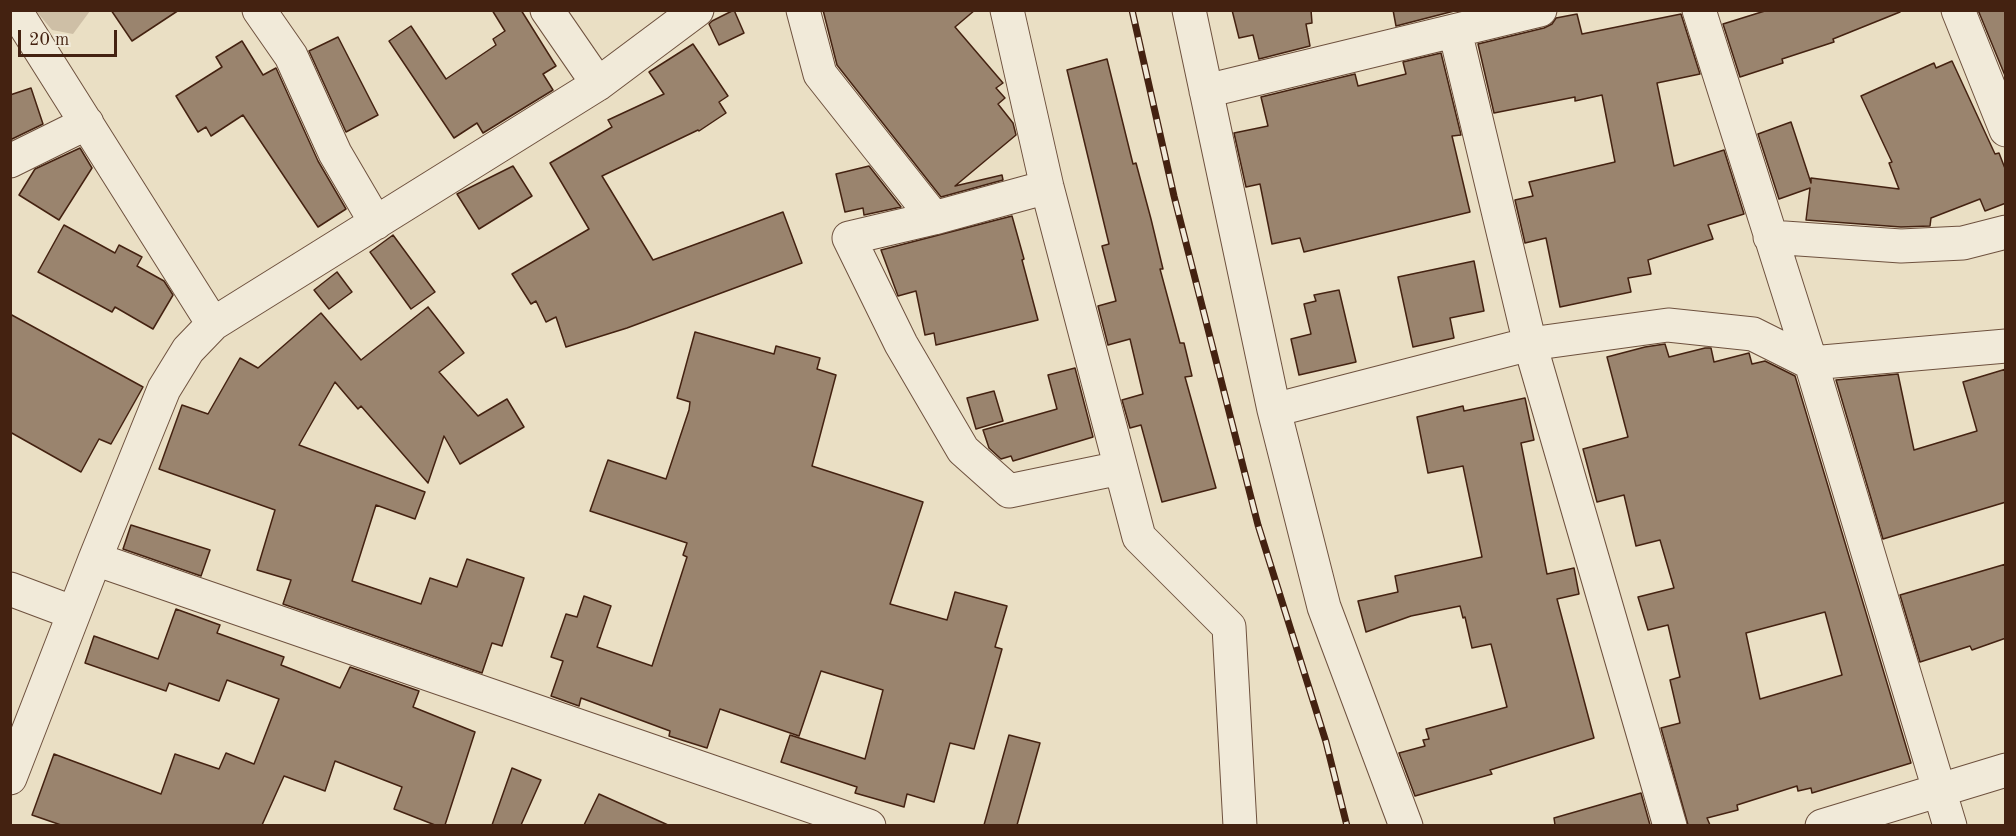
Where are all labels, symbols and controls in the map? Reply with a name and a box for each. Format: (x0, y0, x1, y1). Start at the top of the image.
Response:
scale bar (21, 18, 120, 56)
text: 20 m (29, 31, 69, 49)

